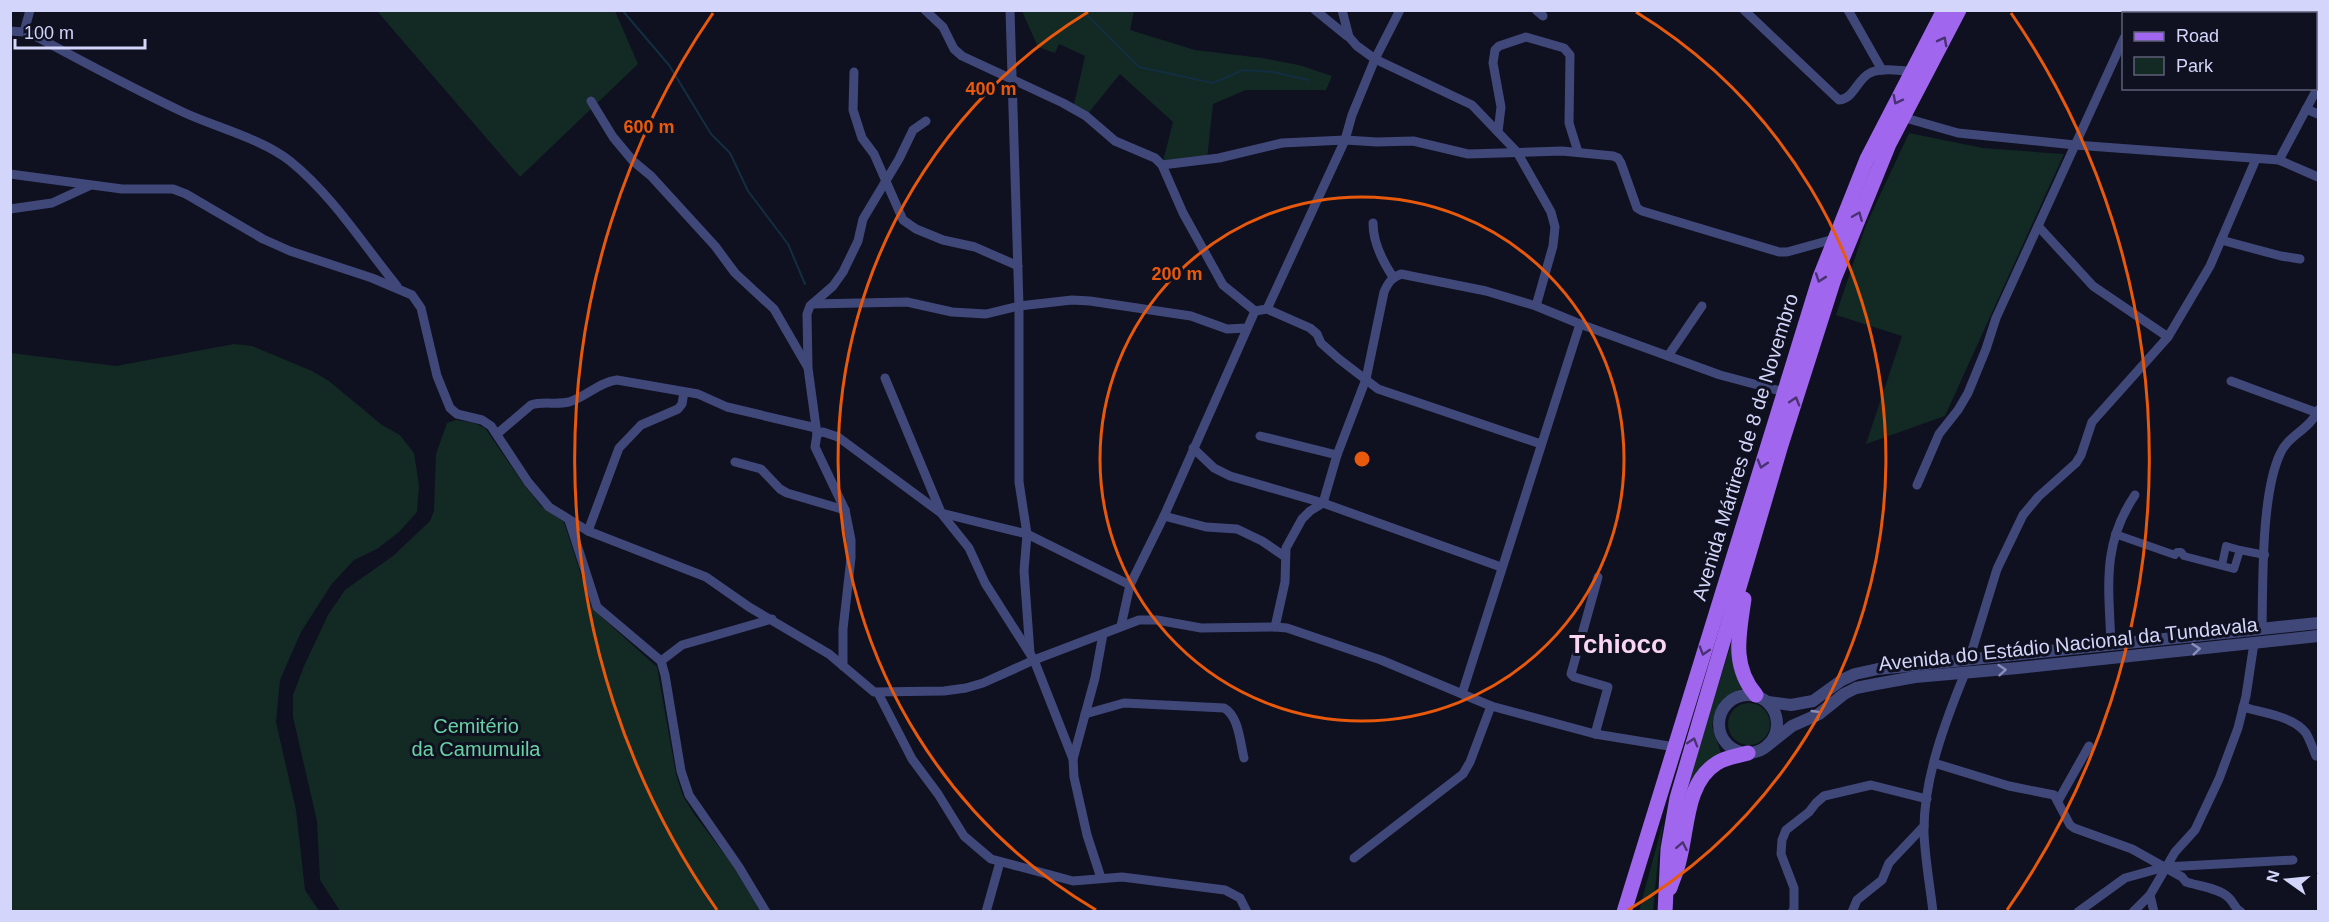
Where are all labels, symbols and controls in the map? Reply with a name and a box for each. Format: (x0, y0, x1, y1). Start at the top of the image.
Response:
scale bar (15, 12, 146, 50)
legend (2122, 12, 2317, 90)
text: 100 m (24, 23, 74, 43)
text: Road (2176, 26, 2219, 46)
one-way arrow (1935, 36, 1947, 47)
text: Park (2176, 56, 2214, 76)
text: 400 m (965, 79, 1017, 99)
one-way arrow (1893, 93, 1904, 104)
text: 600 m (623, 117, 675, 137)
one-way arrow (1851, 211, 1863, 222)
text: 200 m (1151, 264, 1203, 284)
one-way arrow (1814, 272, 1827, 283)
street label: Avenida Mártires de 8 de Novembro (1688, 291, 1802, 603)
one-way arrow (1788, 396, 1800, 407)
centre of rings (1352, 449, 1372, 469)
one-way arrow (1756, 458, 1769, 469)
street label: Avenida do Estádio Nacional da Tundavala (1877, 613, 2259, 675)
district label: Tchioco (1569, 629, 1667, 659)
one-way arrow (2192, 643, 2201, 656)
one-way arrow (1699, 645, 1711, 656)
one-way arrow (1998, 664, 2007, 677)
one-way arrow (1811, 710, 1821, 722)
park label: Cemitério da Camumuila (412, 715, 541, 760)
one-way arrow (1686, 737, 1698, 748)
one-way arrow (1675, 842, 1688, 852)
north arrow (2257, 850, 2317, 910)
text: N (2263, 868, 2283, 884)

